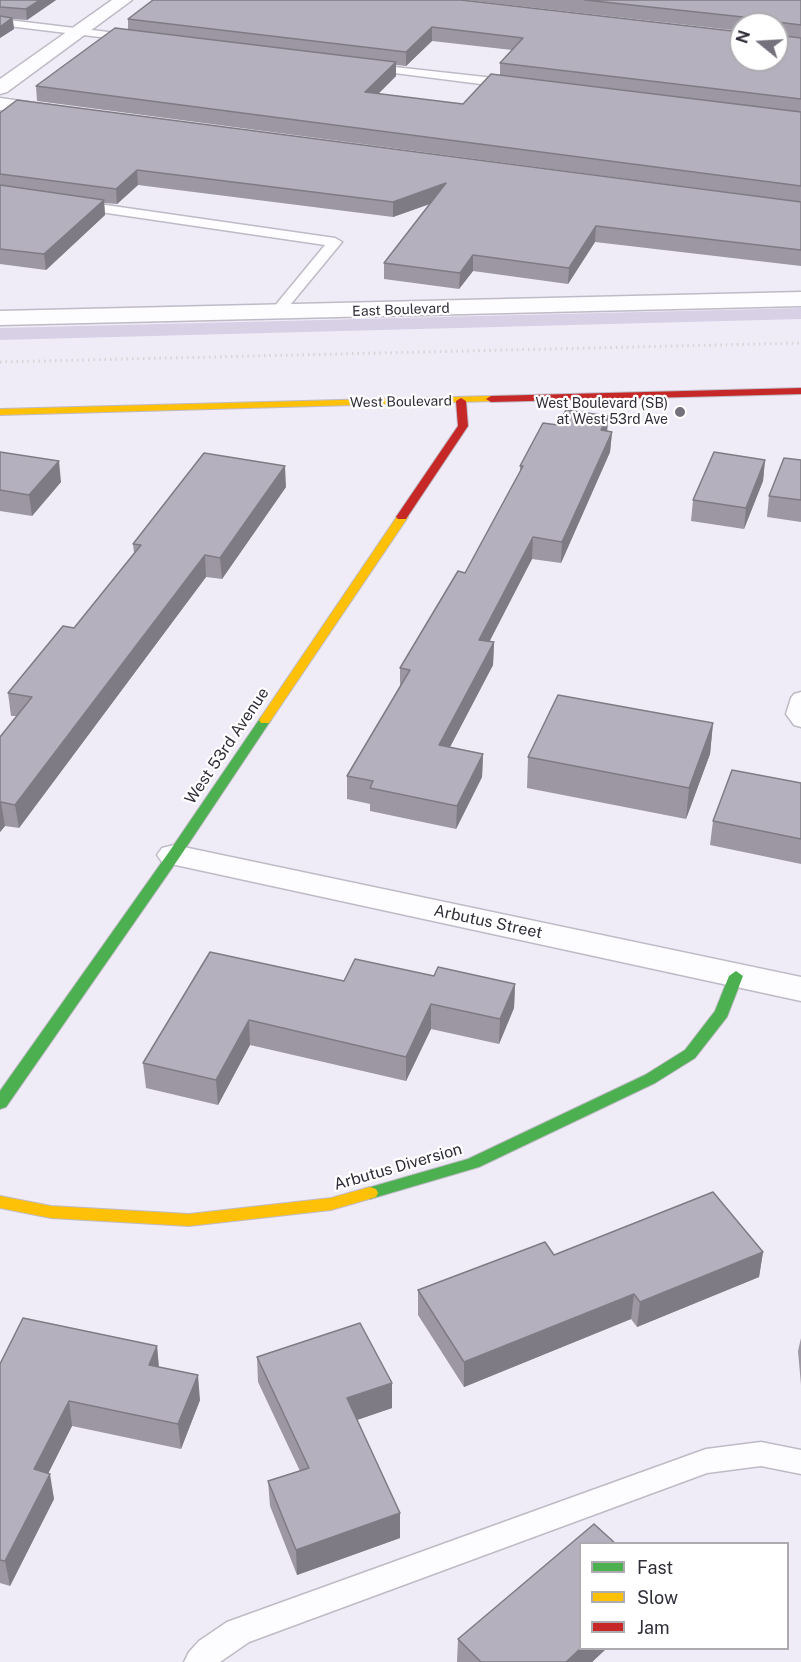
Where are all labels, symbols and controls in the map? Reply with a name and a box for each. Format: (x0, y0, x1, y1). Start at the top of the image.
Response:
north arrow (729, 12, 789, 72)
text: N (732, 28, 754, 46)
street label: East Boulevard (352, 300, 450, 320)
street label: West Boulevard (350, 393, 452, 411)
place label: West Boulevard (SB) at West 53rd Ave (535, 396, 668, 428)
marker: West Boulevard (SB) at West 53rd Ave (673, 405, 687, 419)
street label: West 53rd Avenue (181, 684, 273, 808)
street label: Arbutus Street (432, 901, 544, 943)
street label: Arbutus Diversion (332, 1140, 464, 1194)
legend (579, 1542, 789, 1650)
text: Fast (637, 1557, 673, 1578)
text: Slow (637, 1587, 678, 1608)
text: Jam (637, 1617, 670, 1638)

